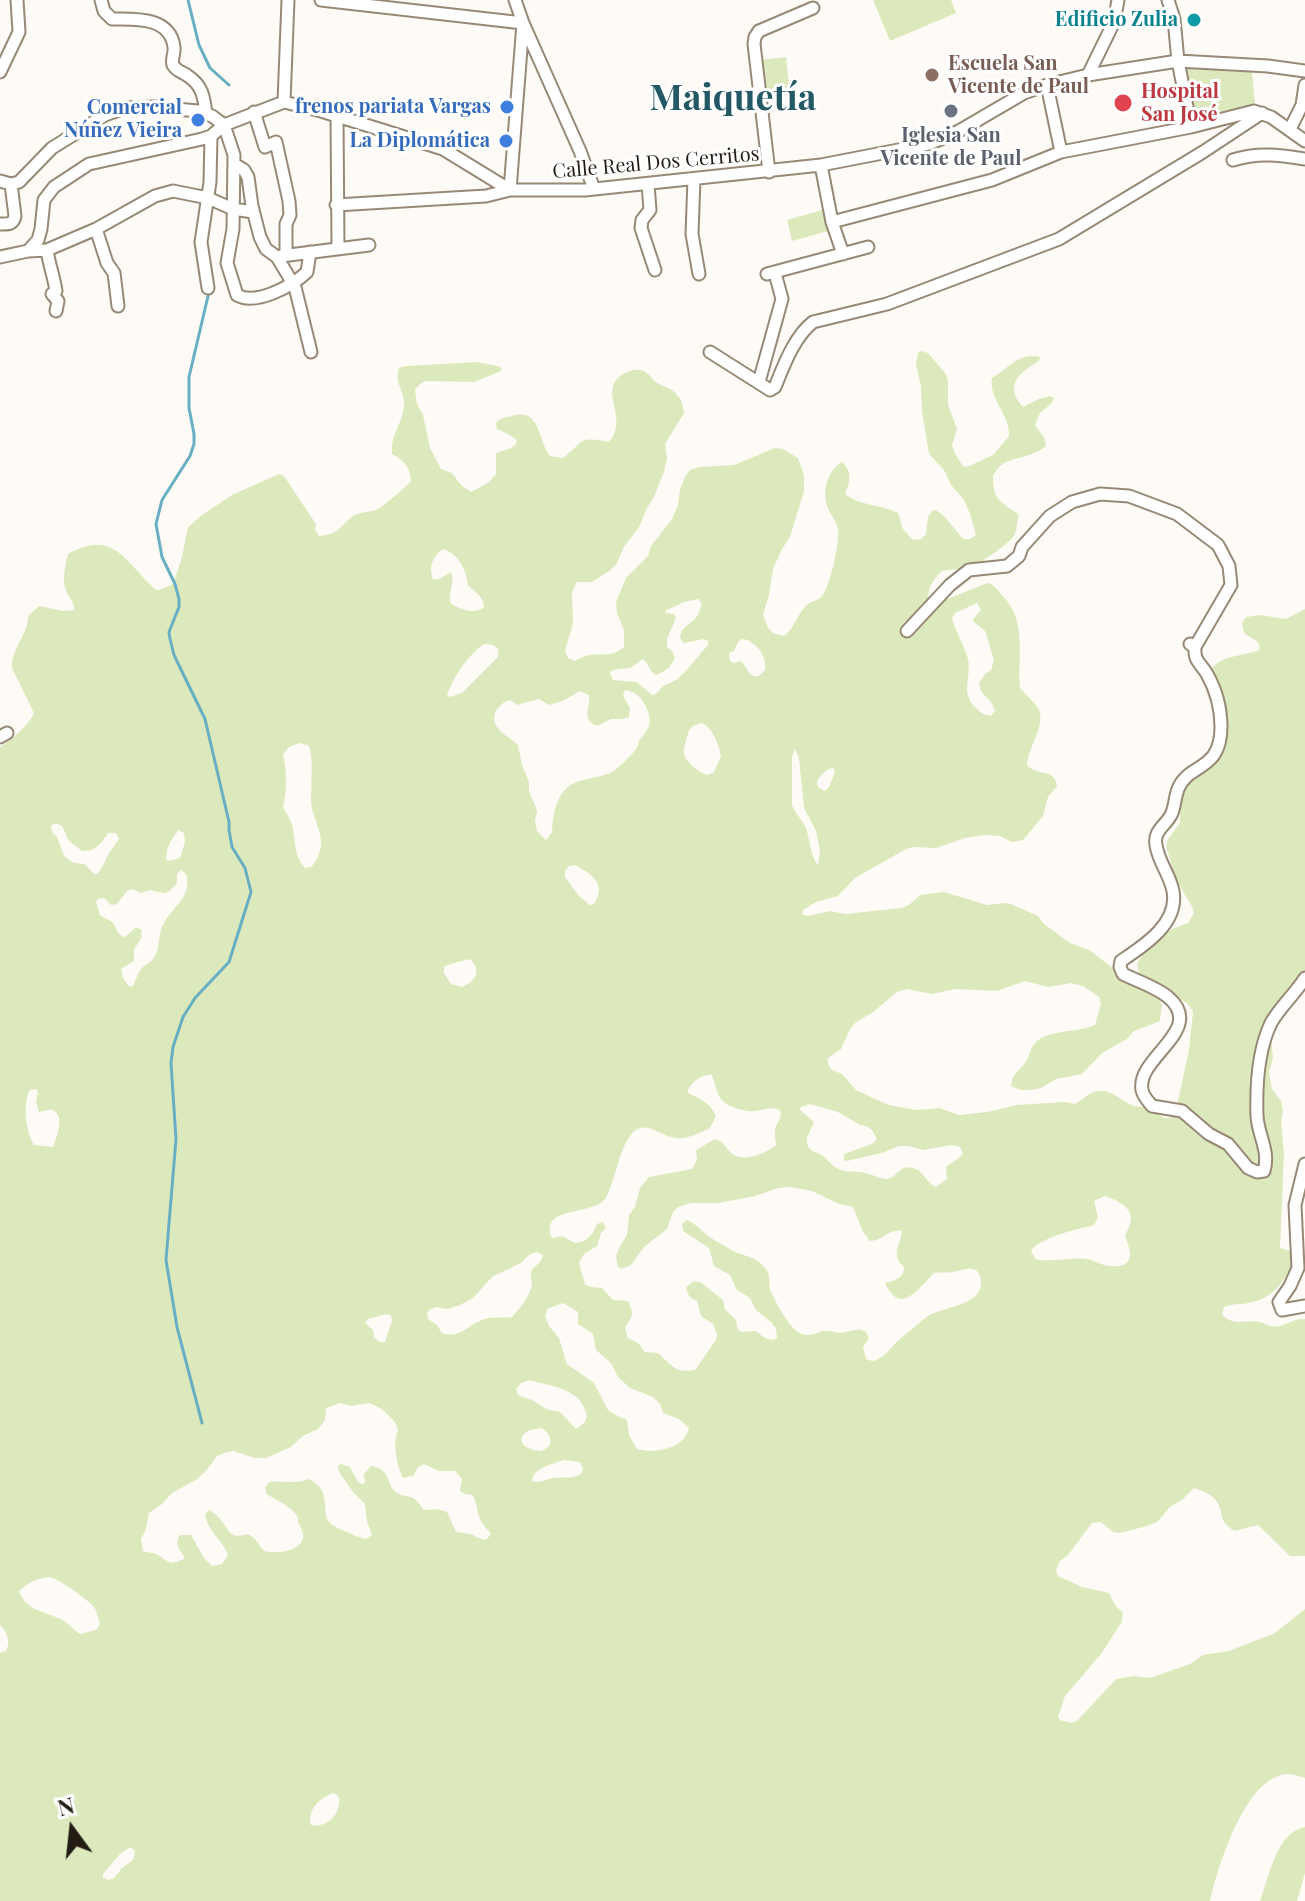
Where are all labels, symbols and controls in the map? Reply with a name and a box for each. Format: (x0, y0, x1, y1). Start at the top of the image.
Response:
place label: Edificio Zulia (1055, 8, 1178, 32)
marker: Edificio Zulia (1185, 11, 1203, 29)
place label: Escuela San Vicente de Paul (948, 52, 1089, 99)
marker: Escuela San Vicente de Paul (923, 66, 941, 84)
district label: Maiquetía (650, 77, 816, 121)
place label: Hospital San José (1141, 80, 1219, 127)
marker: Hospital San José (1112, 92, 1134, 114)
place label: frenos pariata Vargas (295, 95, 491, 119)
place label: Comercial Núñez Vieira (64, 96, 182, 143)
marker: frenos pariata Vargas (498, 98, 516, 116)
marker: Iglesia San Vicente de Paul (942, 102, 960, 120)
marker: Comercial Núñez Vieira (189, 111, 207, 129)
place label: Iglesia San Vicente de Paul (881, 124, 1021, 171)
place label: La Diplomática (350, 129, 490, 153)
marker: La Diplomática (497, 132, 515, 150)
street label: Calle Real Dos Cerritos (552, 142, 760, 184)
north arrow (32, 1789, 112, 1869)
text: N (54, 1789, 77, 1822)

